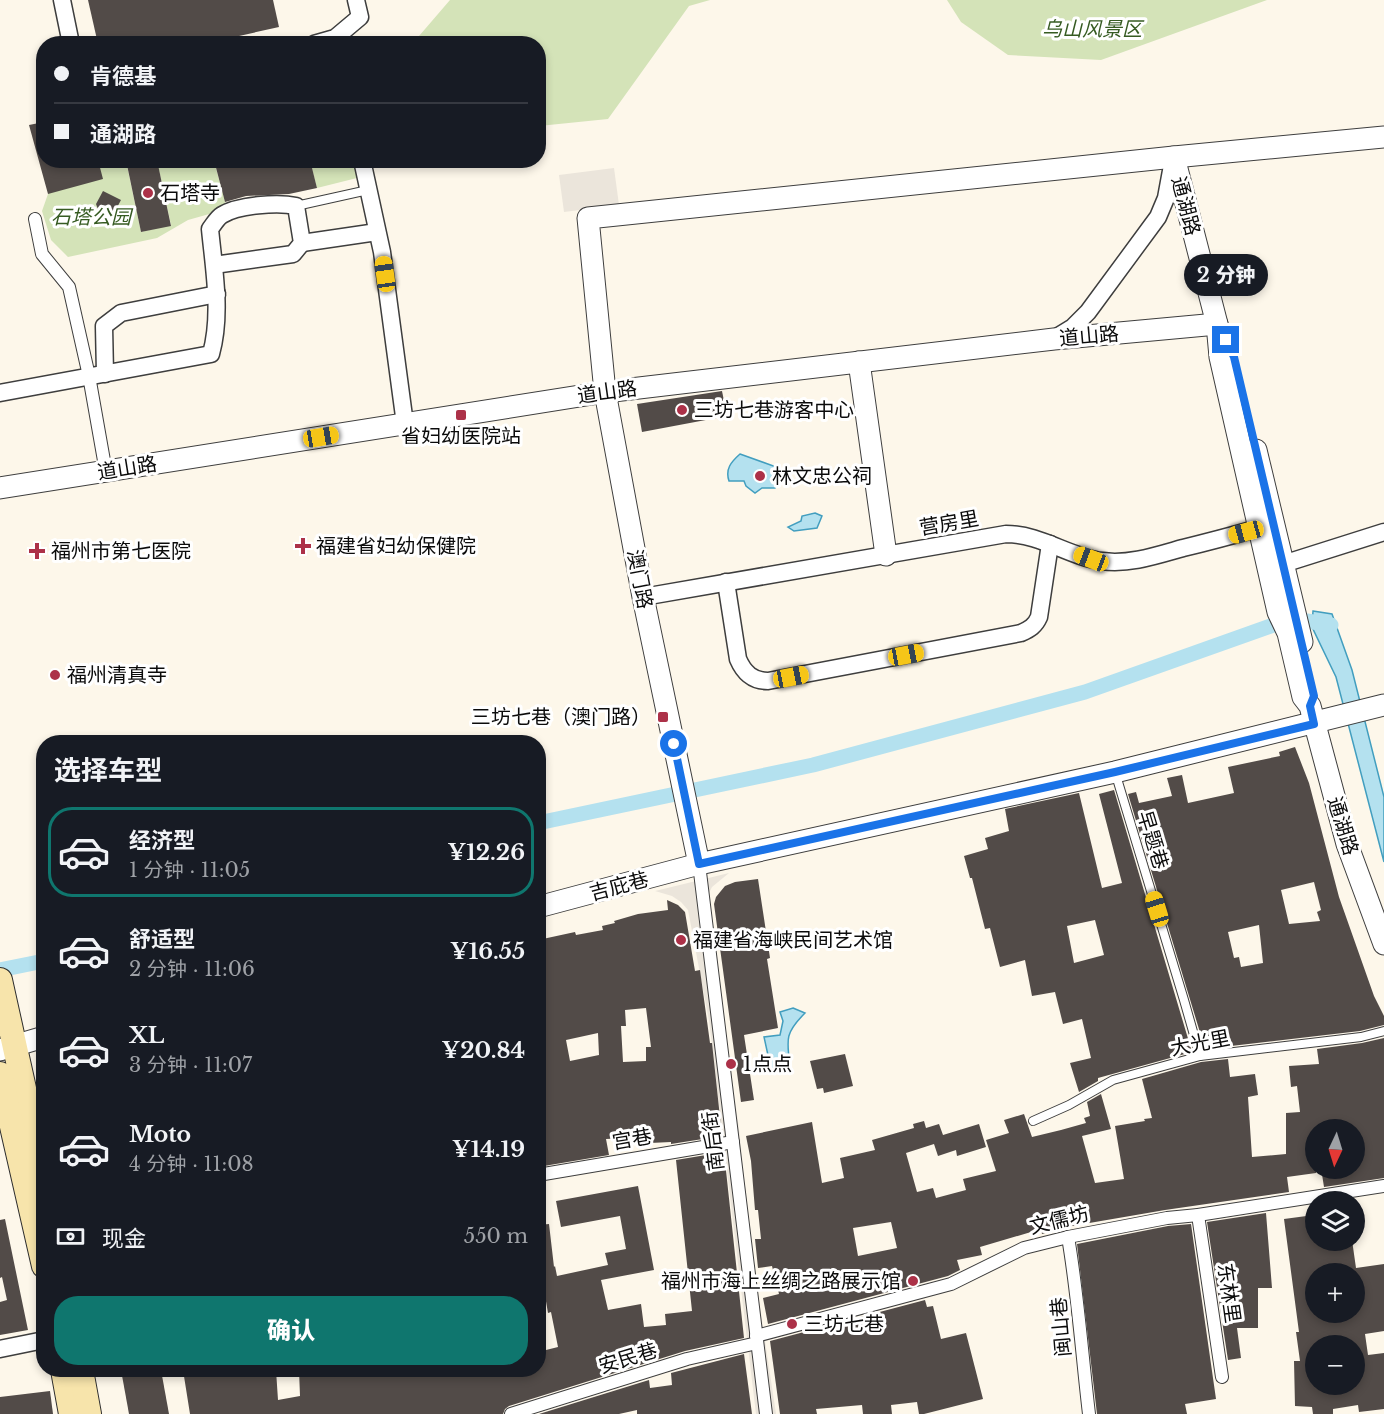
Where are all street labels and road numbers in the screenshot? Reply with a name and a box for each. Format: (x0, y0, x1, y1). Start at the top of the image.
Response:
street label: 通湖路 (1167, 174, 1205, 238)
street label: 道山路 (1058, 321, 1120, 351)
street label: 道山路 (576, 376, 638, 408)
street label: 道山路 (95, 451, 159, 485)
street label: 营房里 (917, 506, 981, 540)
street label: 澳门路 (622, 547, 658, 611)
street label: 通湖路 (1323, 794, 1363, 858)
street label: 早题巷 (1133, 808, 1173, 872)
street label: 吉庇巷 (587, 867, 651, 905)
street label: 大光里 (1168, 1025, 1232, 1061)
street label: 南后街 (697, 1110, 729, 1172)
street label: 宫巷 (610, 1124, 654, 1154)
street label: 文儒坊 (1027, 1201, 1091, 1239)
street label: 东林里 (1213, 1262, 1245, 1324)
street label: 闽山巷 (1046, 1296, 1076, 1358)
street label: 安民巷 (596, 1338, 660, 1378)

